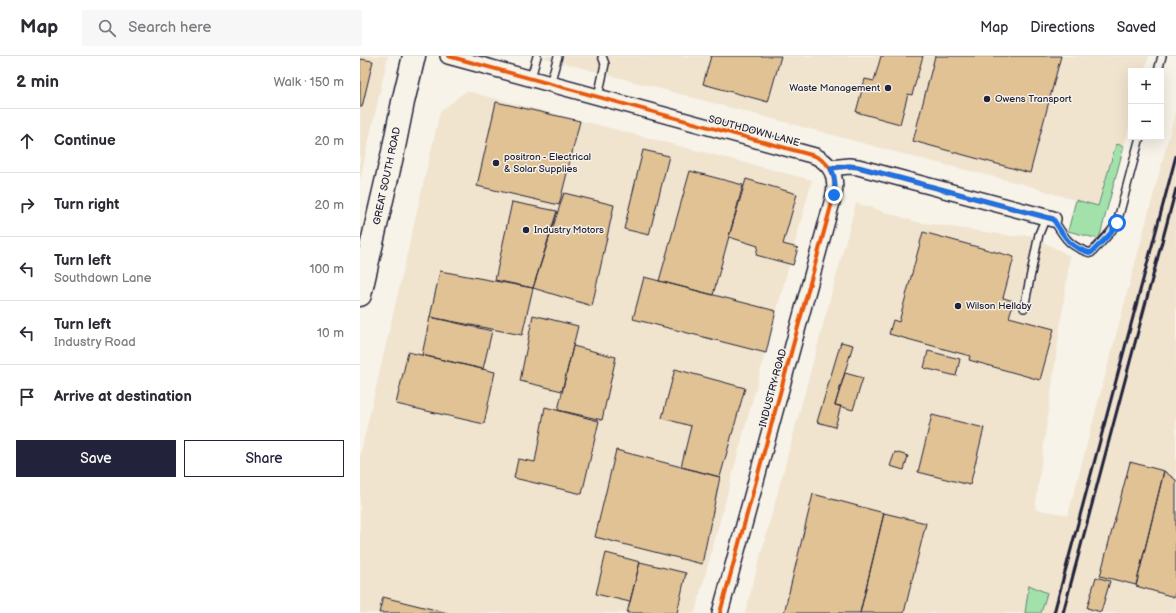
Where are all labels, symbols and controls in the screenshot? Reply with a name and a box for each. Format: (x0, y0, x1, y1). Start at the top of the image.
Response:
search box (82, 10, 362, 46)
text: Map (20, 16, 58, 39)
icon: search (96, 17, 118, 39)
text: Search here (128, 18, 211, 37)
text: Map (980, 19, 1008, 36)
text: Directions (1030, 19, 1095, 36)
text: Saved (1117, 19, 1156, 36)
map controls (1128, 68, 1164, 140)
button: + (1128, 68, 1164, 104)
text: 2 min (16, 72, 59, 92)
text: Walk · 150 m (273, 74, 344, 90)
place label: Waste Management (789, 82, 880, 94)
marker: Waste Management (883, 83, 893, 93)
place label: Owens Transport (995, 93, 1072, 105)
marker: Owens Transport (982, 94, 992, 104)
button: − (1128, 104, 1164, 140)
street label: SOUTHDOWN LANE (707, 113, 801, 149)
street label: GREAT SOUTH ROAD (371, 126, 403, 226)
icon: ahead (16, 130, 38, 152)
text: Continue (54, 131, 116, 150)
text: 20 m (314, 133, 344, 149)
place label: positron - Electrical & Solar Supplies (504, 151, 591, 175)
marker: positron - Electrical & Solar Supplies (491, 158, 501, 168)
route end (825, 186, 843, 204)
icon: right (16, 194, 38, 216)
text: Turn right (54, 195, 119, 214)
text: 20 m (314, 197, 344, 213)
route start (1108, 214, 1126, 232)
place label: Industry Motors (534, 224, 604, 236)
marker: Industry Motors (521, 225, 531, 235)
text: Turn left (54, 251, 111, 270)
icon: left (16, 258, 38, 280)
text: 100 m (309, 261, 344, 277)
text: Southdown Lane (54, 270, 151, 286)
place label: Wilson Hellaby (966, 300, 1032, 312)
marker: Wilson Hellaby (953, 301, 963, 311)
text: Turn left (54, 315, 111, 334)
icon: left (16, 322, 38, 344)
text: 10 m (317, 325, 344, 341)
text: Industry Road (54, 334, 136, 350)
street label: INDUSTRY ROAD (757, 348, 789, 428)
icon: arrive (16, 386, 38, 408)
text: Arrive at destination (54, 387, 192, 406)
button: Save (16, 440, 176, 477)
button: Share (184, 440, 344, 477)

